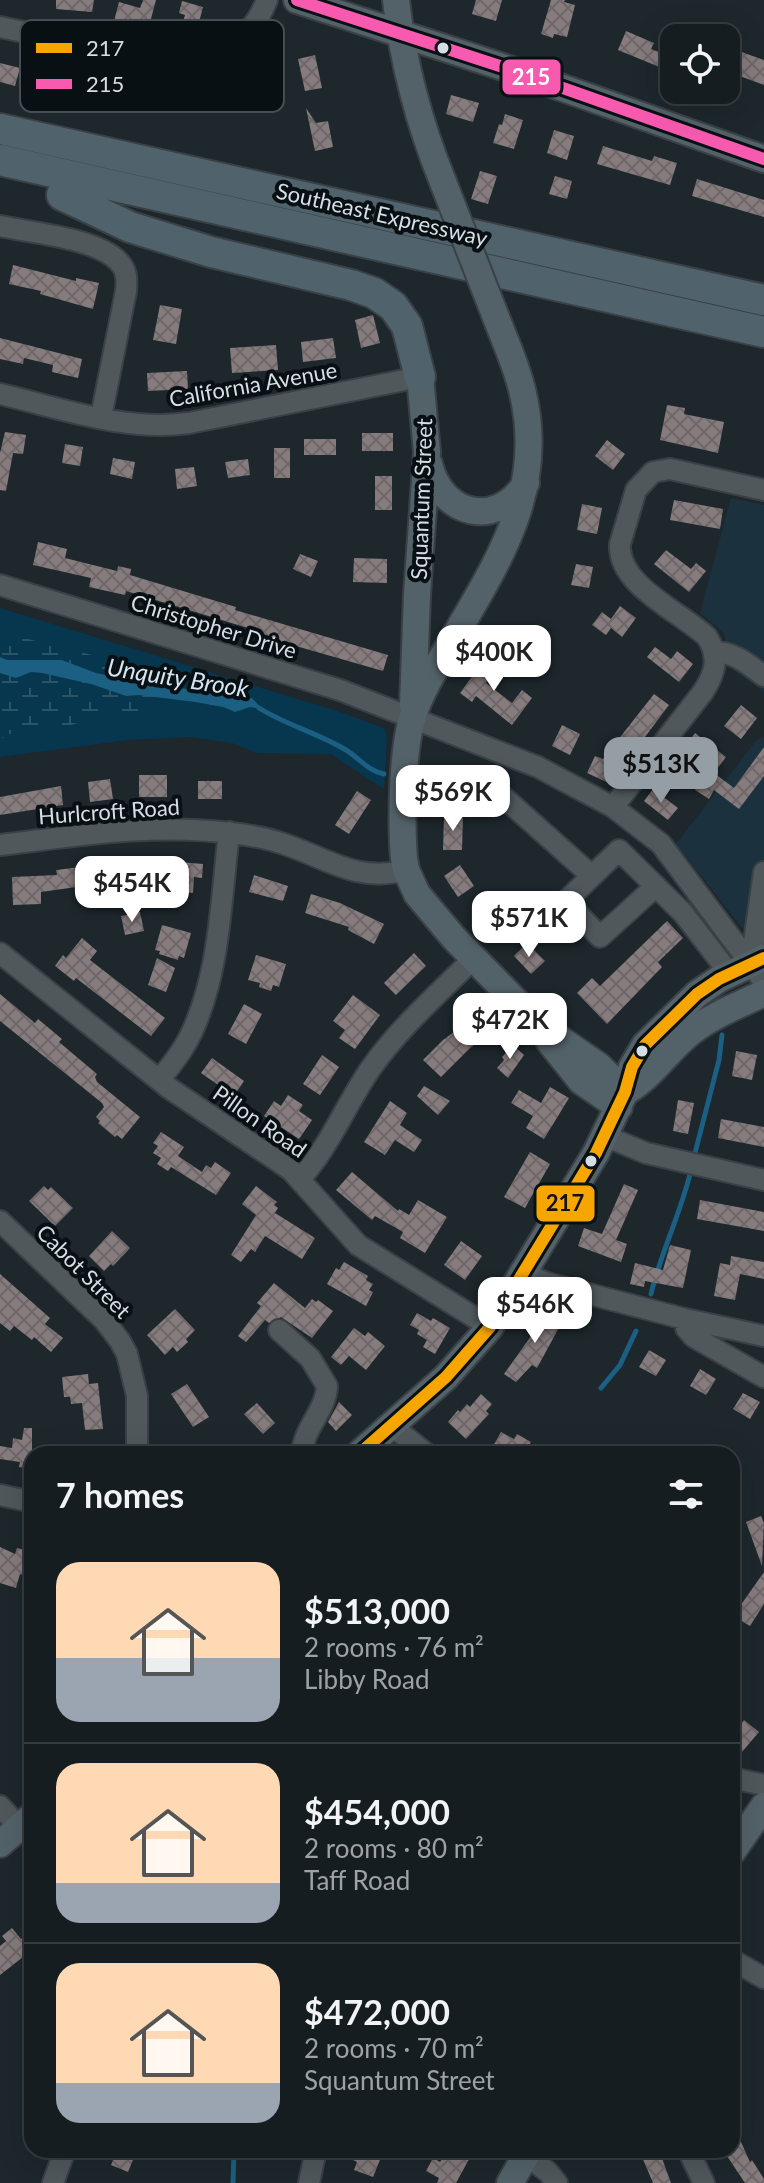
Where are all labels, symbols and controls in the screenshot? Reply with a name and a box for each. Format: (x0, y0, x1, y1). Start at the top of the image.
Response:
legend (20, 20, 284, 112)
map controls (660, 24, 740, 104)
button: locate (660, 24, 740, 104)
text: 217 (86, 34, 124, 61)
unlabelled marker (435, 40, 451, 56)
line badge: 215 (501, 58, 562, 96)
text: 215 (512, 63, 550, 90)
text: 215 (86, 70, 124, 97)
street label: Southeast Expressway (274, 177, 491, 252)
street label: California Avenue (167, 356, 339, 412)
street label: Squantum Street (405, 418, 437, 580)
street label: Christopher Drive (128, 588, 300, 664)
pin: $400K (438, 625, 550, 693)
text: $400K (455, 635, 533, 667)
water label: Unquity Brook (105, 652, 251, 703)
pin: $513K (605, 737, 717, 805)
text: $513K (622, 747, 700, 779)
pin: $569K (397, 765, 509, 833)
text: $569K (414, 775, 492, 807)
street label: Hurlcroft Road (37, 793, 181, 829)
pin: $454K (76, 856, 188, 924)
text: $454K (93, 866, 171, 898)
pin: $571K (473, 891, 585, 959)
text: $571K (490, 901, 568, 933)
pin: $472K (454, 993, 566, 1061)
text: $472K (471, 1003, 549, 1035)
unlabelled marker (634, 1043, 650, 1059)
street label: Pillon Road (208, 1079, 312, 1163)
unlabelled marker (583, 1153, 599, 1169)
line badge: 217 (535, 1184, 596, 1223)
text: 217 (546, 1189, 584, 1216)
street label: Cabot Street (31, 1218, 137, 1324)
pin: $546K (479, 1277, 591, 1345)
text: $546K (496, 1287, 574, 1319)
icon: filters (664, 1472, 708, 1516)
text: 7 homes (56, 1474, 184, 1515)
text: $513,000 (304, 1590, 450, 1631)
icon: home (120, 1594, 216, 1690)
text: 2 rooms · 76 m² (304, 1631, 484, 1663)
text: Libby Road (304, 1663, 429, 1695)
text: $454,000 (304, 1791, 450, 1832)
icon: home (120, 1795, 216, 1891)
text: 2 rooms · 80 m² (304, 1832, 484, 1864)
text: Taff Road (304, 1864, 410, 1896)
text: $472,000 (304, 1991, 450, 2032)
icon: home (120, 1995, 216, 2091)
text: 2 rooms · 70 m² (304, 2032, 484, 2064)
text: Squantum Street (304, 2064, 495, 2096)

